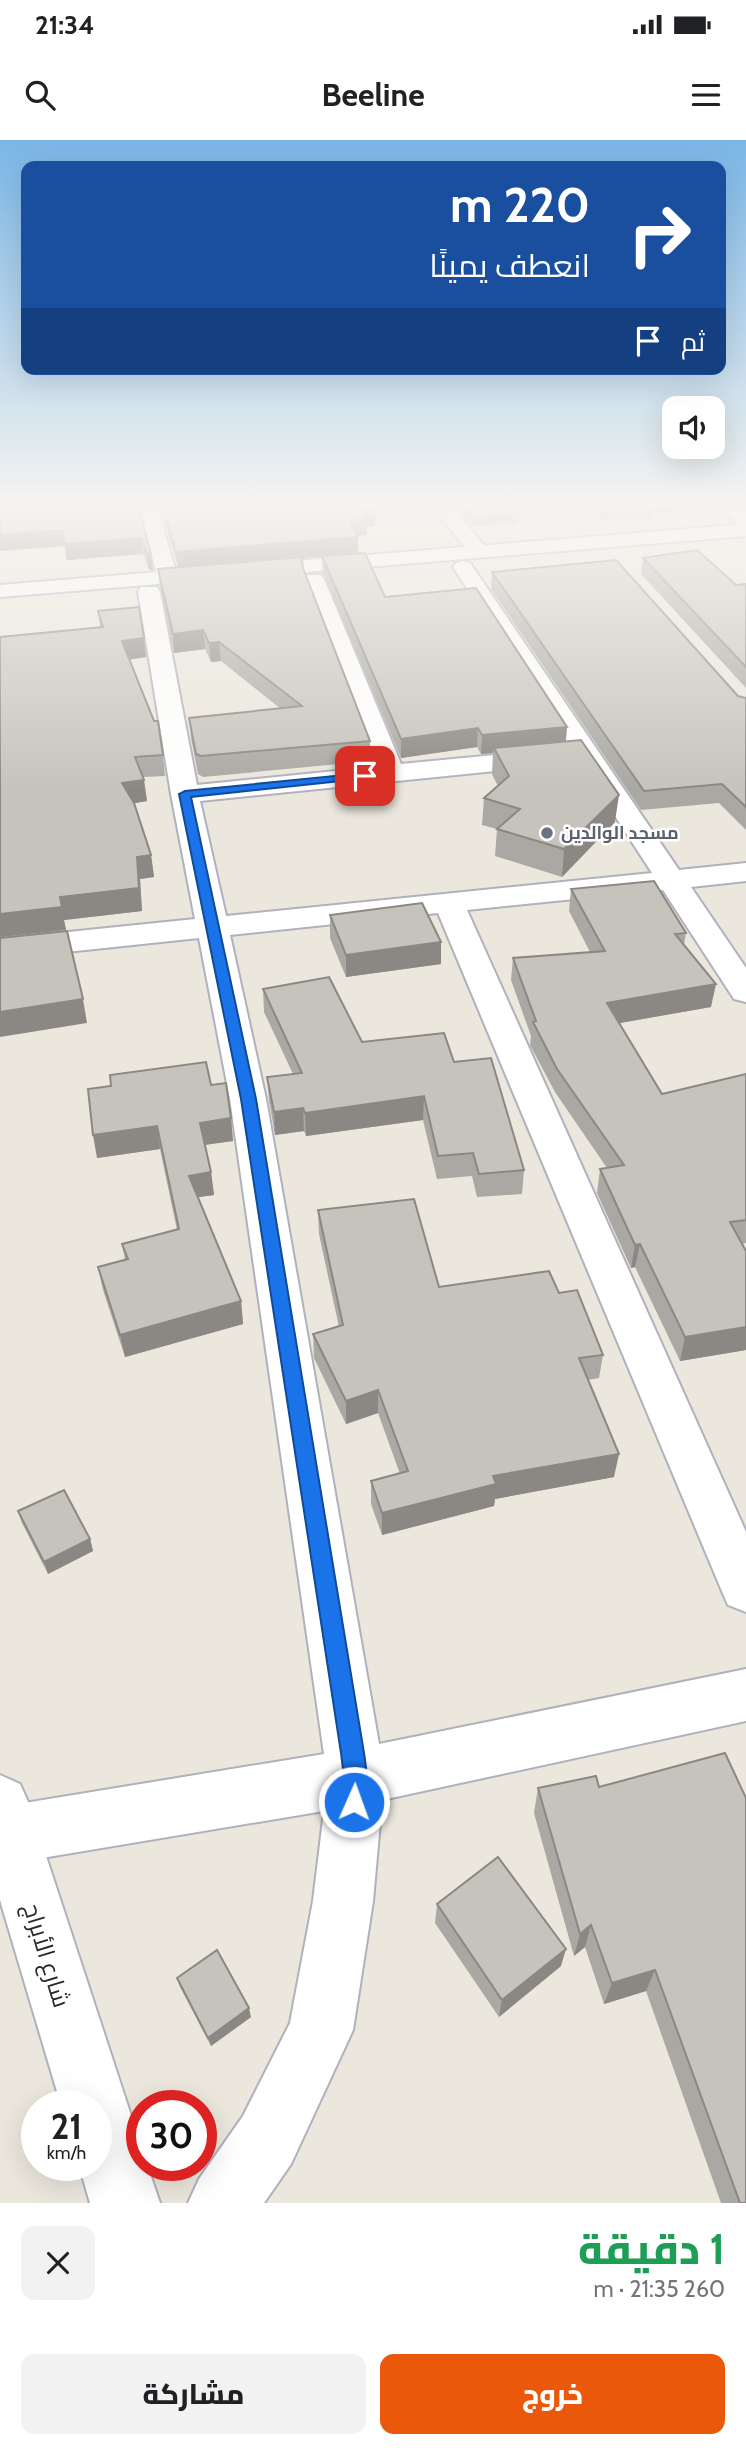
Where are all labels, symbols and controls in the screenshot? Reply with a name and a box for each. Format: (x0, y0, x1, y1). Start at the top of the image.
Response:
text: 21:34 (35, 9, 94, 41)
text: Beeline (321, 75, 425, 114)
icon: search (21, 76, 59, 114)
icon: menu (687, 76, 725, 114)
text: 220 m (450, 175, 590, 234)
icon: right (614, 189, 705, 280)
text: انعطف يمينًا (429, 246, 590, 285)
icon: arrive (629, 322, 667, 360)
text: ثم (681, 326, 705, 358)
map controls (662, 396, 725, 459)
button: sound (662, 396, 725, 459)
pin (335, 746, 395, 806)
icon: arrive (346, 757, 384, 795)
place label: مسجد الوالدين (561, 822, 679, 844)
marker: مسجد الوالدين (539, 825, 555, 841)
position arrow (317, 1765, 391, 1839)
street label: شارع الأبراج (15, 1899, 77, 2011)
speed limit sign: 30 (126, 2090, 217, 2181)
text: 21 (51, 2105, 82, 2148)
text: km/h (47, 2142, 86, 2164)
text: 1 دقيقة (578, 2223, 725, 2275)
button: close (21, 2226, 95, 2300)
text: 260 m · 21:35 (593, 2275, 725, 2303)
button: مشاركة (21, 2354, 366, 2434)
button: خروج (380, 2354, 725, 2434)

